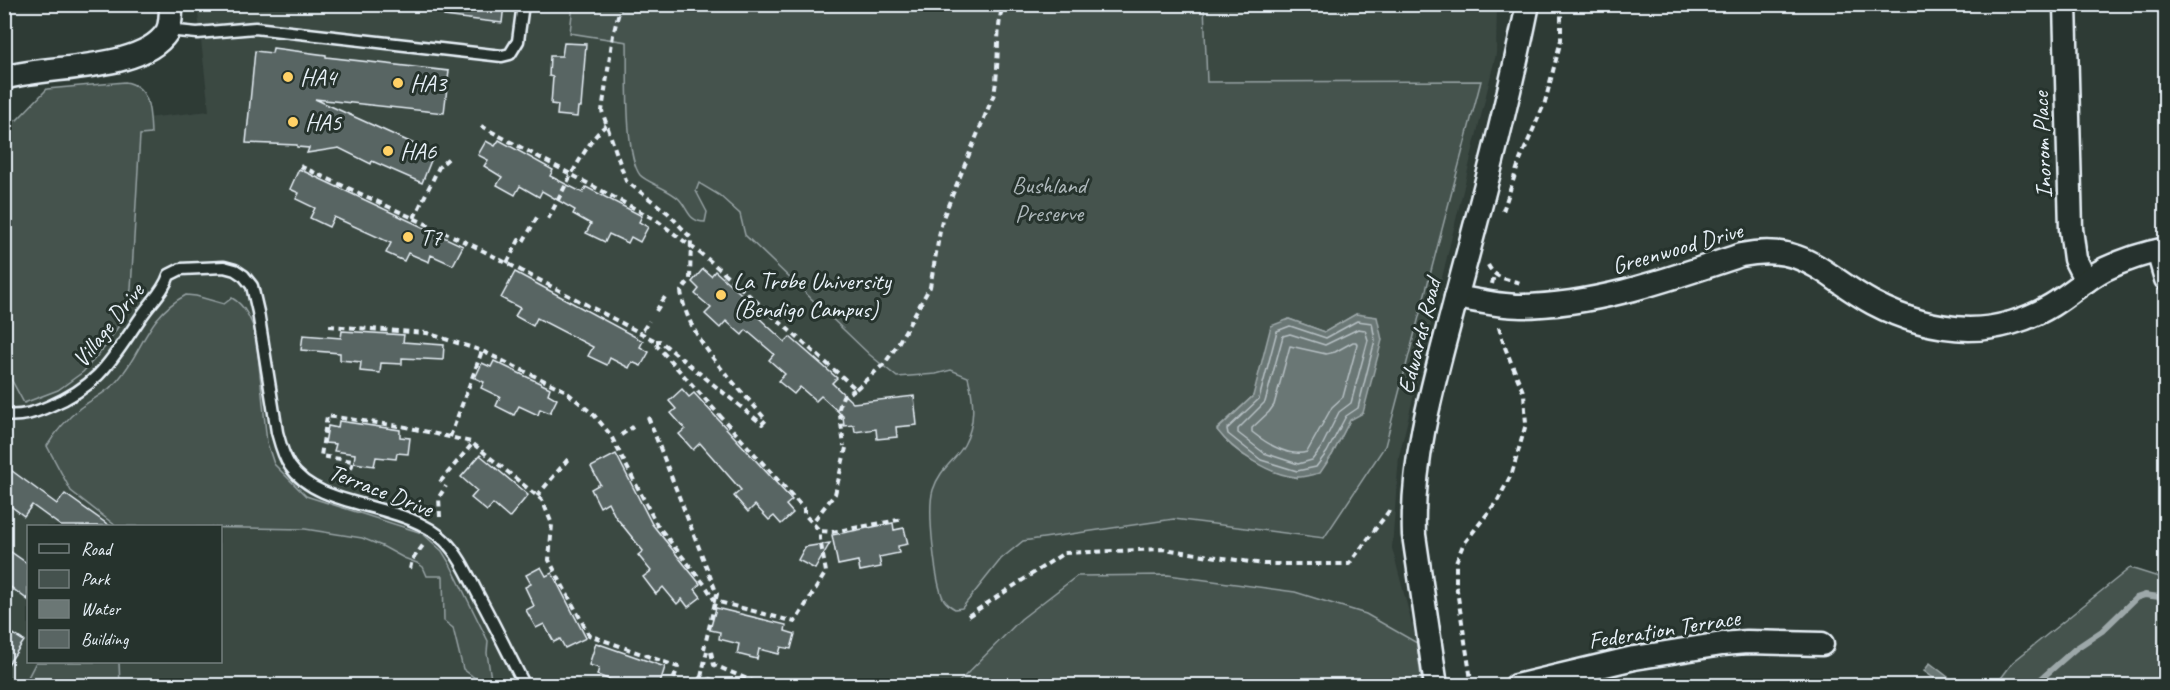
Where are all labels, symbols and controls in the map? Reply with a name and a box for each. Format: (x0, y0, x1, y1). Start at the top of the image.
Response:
place label: HA4 (300, 62, 339, 92)
place label: HA3 (410, 68, 449, 98)
marker: HA4 (281, 70, 295, 84)
marker: HA3 (391, 76, 405, 90)
street label: Inorom Place (2025, 89, 2059, 199)
place label: HA5 (305, 107, 343, 137)
marker: HA5 (286, 115, 300, 129)
place label: HA6 (400, 136, 438, 166)
marker: HA6 (381, 144, 395, 158)
park label: Bushland Preserve (1012, 170, 1090, 228)
street label: Greenwood Drive (1608, 215, 1748, 281)
place label: T7 (420, 222, 443, 252)
marker: T7 (401, 230, 415, 244)
place label: La Trobe University (Bendigo Campus) (733, 266, 893, 324)
street label: Edwards Road (1390, 272, 1449, 397)
street label: Village Drive (66, 275, 152, 373)
marker: La Trobe University (Bendigo Campus) (714, 288, 728, 302)
street label: Terrace Drive (325, 456, 439, 524)
legend (27, 525, 222, 663)
text: Road (81, 538, 114, 560)
text: Park (81, 568, 111, 590)
text: Water (81, 598, 122, 620)
street label: Federation Terrace (1586, 602, 1744, 656)
text: Building (81, 628, 130, 650)

